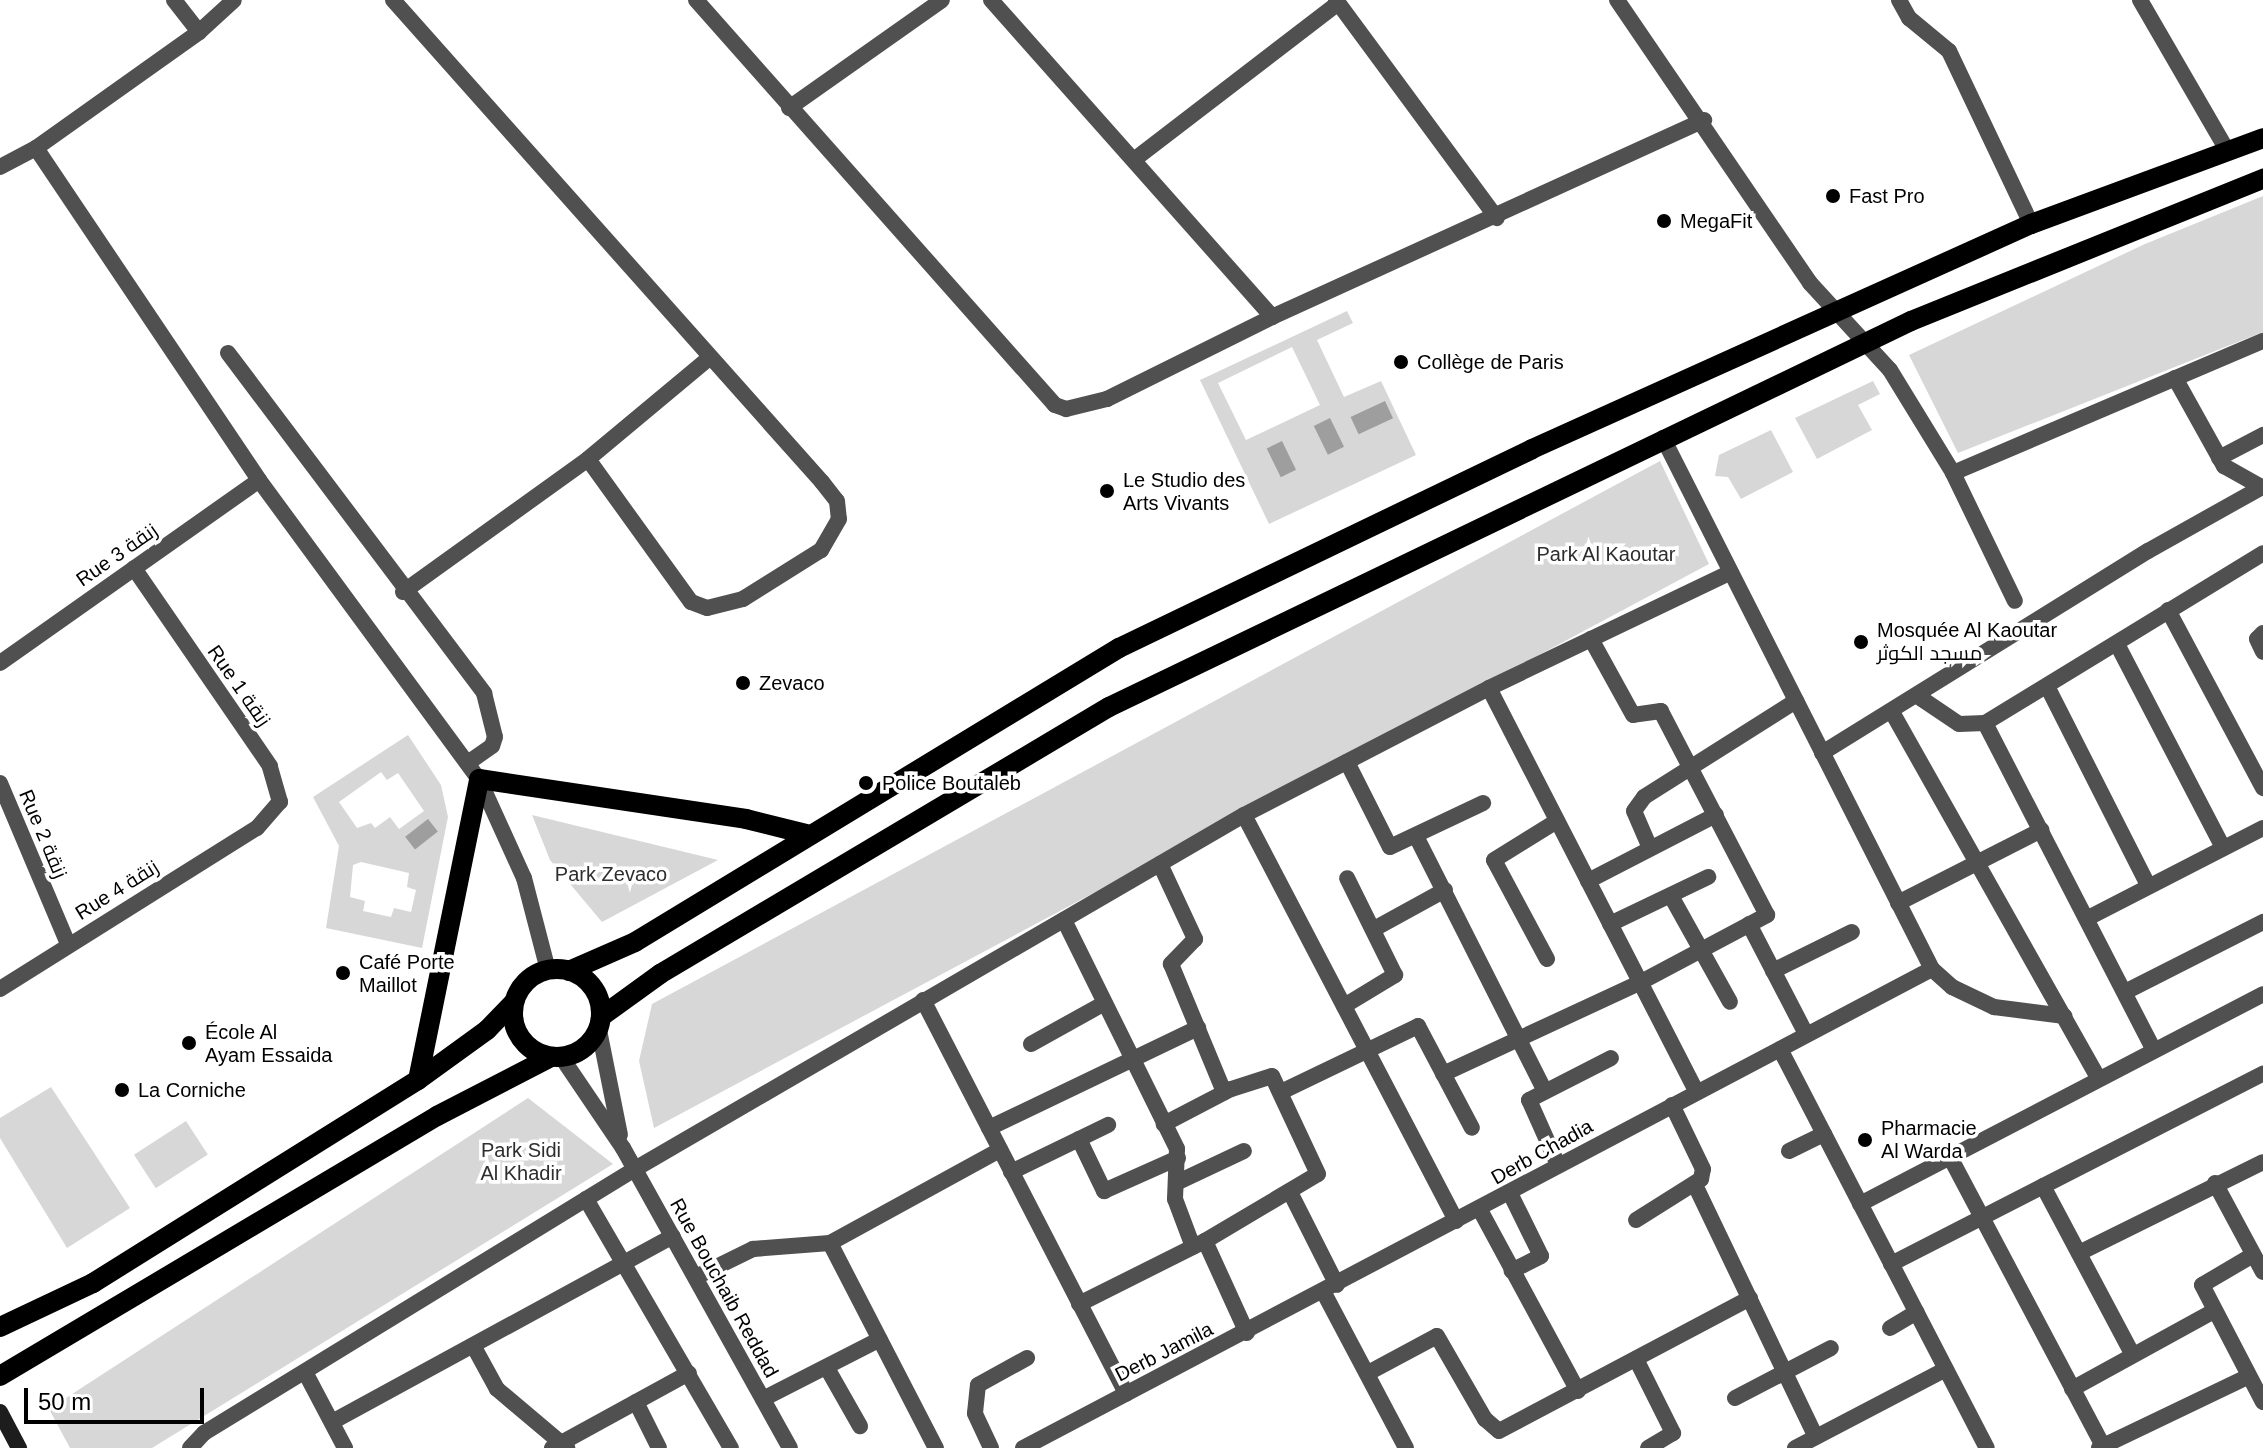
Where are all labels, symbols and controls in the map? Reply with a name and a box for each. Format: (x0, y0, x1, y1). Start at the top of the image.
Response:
place label: Fast Pro (1849, 184, 1925, 208)
marker: Fast Pro (1824, 187, 1842, 205)
place label: MegaFit (1680, 209, 1752, 233)
marker: MegaFit (1655, 212, 1673, 230)
place label: Collège de Paris (1417, 350, 1564, 374)
marker: Collège de Paris (1392, 353, 1410, 371)
place label: Le Studio des Arts Vivants (1123, 468, 1245, 515)
marker: Le Studio des Arts Vivants (1098, 482, 1116, 500)
street label: Rue 3 زنقة (72, 518, 162, 592)
park label: Park Al Kaoutar (1536, 542, 1676, 566)
place label: Mosquée Al Kaoutar مسجد الكوثر (1877, 618, 2058, 665)
marker: Mosquée Al Kaoutar مسجد الكوثر (1852, 633, 1870, 651)
street label: Rue 1 زنقة (202, 641, 276, 731)
place label: Zevaco (759, 671, 825, 695)
marker: Zevaco (734, 674, 752, 692)
place label: Police Boutaleb (882, 771, 1021, 795)
marker: Police Boutaleb (857, 774, 875, 792)
street label: Rue 2 زنقة (14, 786, 72, 882)
street label: Rue 4 زنقة (71, 855, 163, 925)
park label: Park Zevaco (555, 862, 667, 886)
place label: Café Porte Maillot (359, 950, 455, 997)
marker: Café Porte Maillot (334, 964, 352, 982)
place label: École Al Ayam Essaida (205, 1020, 332, 1067)
marker: École Al Ayam Essaida (180, 1034, 198, 1052)
place label: La Corniche (138, 1078, 246, 1102)
marker: La Corniche (113, 1081, 131, 1099)
street label: Derb Chadia (1487, 1114, 1597, 1190)
place label: Pharmacie Al Warda (1881, 1116, 1977, 1163)
marker: Pharmacie Al Warda (1856, 1131, 1874, 1149)
park label: Park Sidi Al Khadir (480, 1138, 562, 1185)
street label: Rue Bouchaib Reddad (665, 1194, 783, 1382)
street label: Derb Jamila (1111, 1317, 1217, 1387)
scale bar (28, 1372, 208, 1422)
text: 50 m (38, 1388, 91, 1415)

